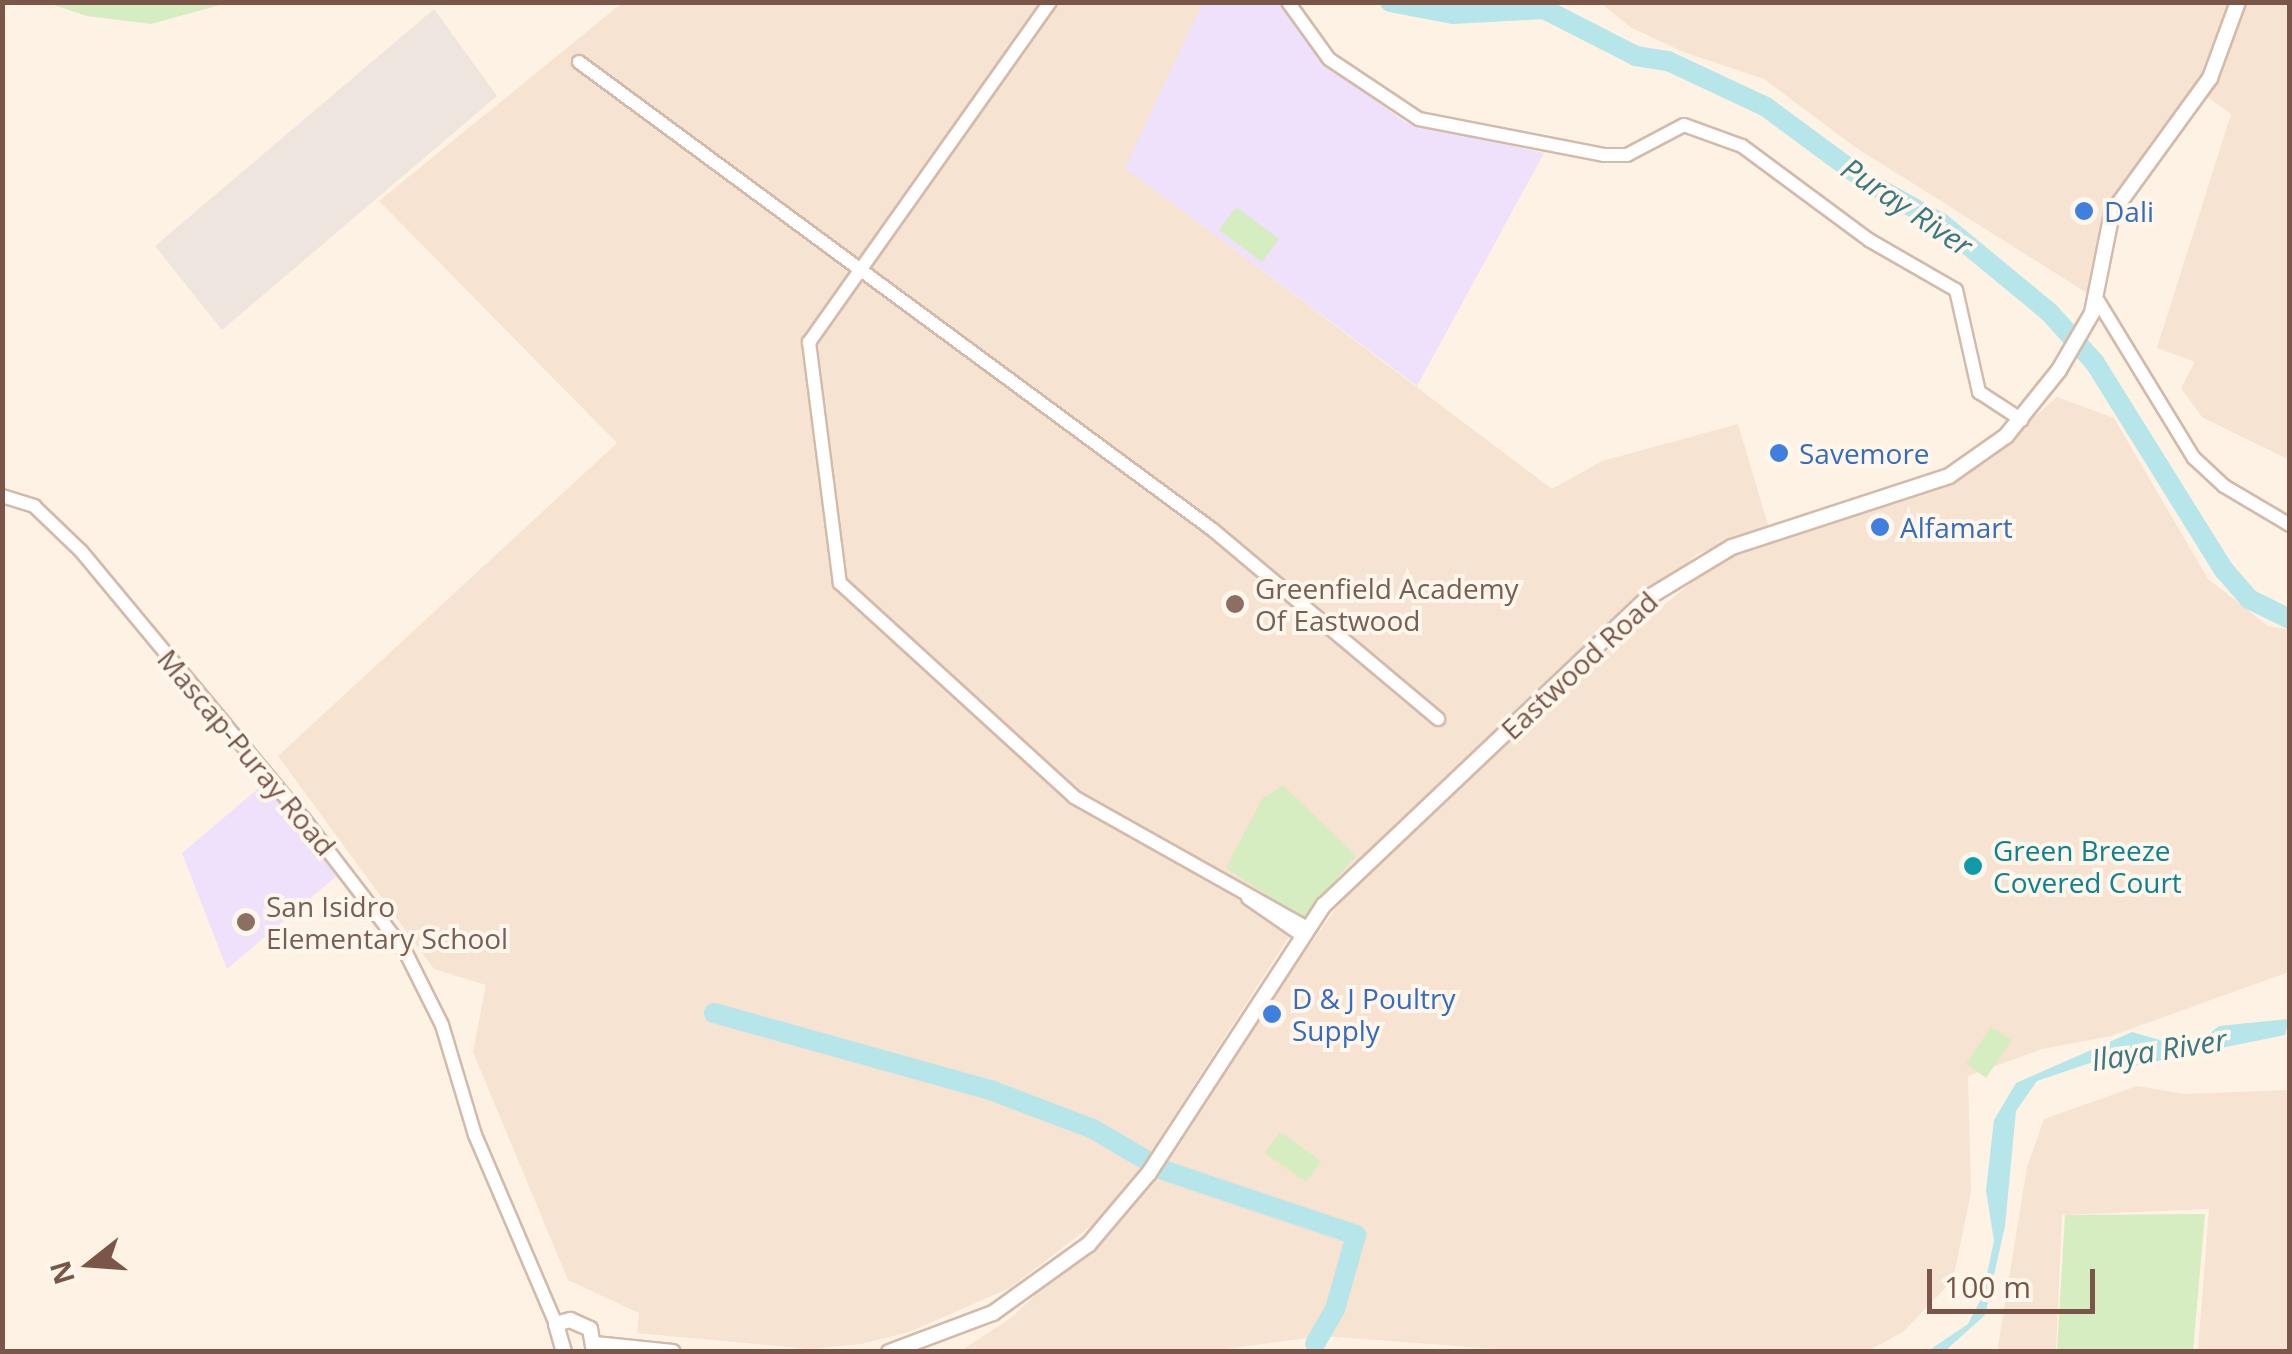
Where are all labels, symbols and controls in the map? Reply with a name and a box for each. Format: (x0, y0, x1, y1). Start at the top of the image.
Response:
water label: Puray River (1835, 150, 1979, 264)
place label: Dali (2104, 194, 2154, 228)
marker: Dali (2073, 200, 2095, 222)
place label: Savemore (1799, 436, 1930, 470)
marker: Savemore (1768, 442, 1790, 464)
place label: Alfamart (1900, 510, 2013, 544)
marker: Alfamart (1869, 516, 1891, 538)
place label: Greenfield Academy Of Eastwood (1255, 571, 1519, 637)
street label: Eastwood Road (1494, 584, 1664, 746)
marker: Greenfield Academy Of Eastwood (1224, 593, 1246, 615)
street label: Mascap-Puray Road (151, 642, 343, 862)
place label: Green Breeze Covered Court (1993, 833, 2182, 899)
marker: Green Breeze Covered Court (1962, 855, 1984, 877)
place label: San Isidro Elementary School (266, 889, 508, 955)
marker: San Isidro Elementary School (235, 911, 257, 933)
place label: D & J Poultry Supply (1292, 981, 1455, 1047)
marker: D & J Poultry Supply (1261, 1003, 1283, 1025)
water label: Ilaya River (2089, 1022, 2229, 1078)
north arrow (40, 1214, 140, 1314)
scale bar (1932, 1249, 2100, 1311)
text: N (40, 1256, 83, 1289)
text: 100 m (1944, 1266, 2031, 1307)

